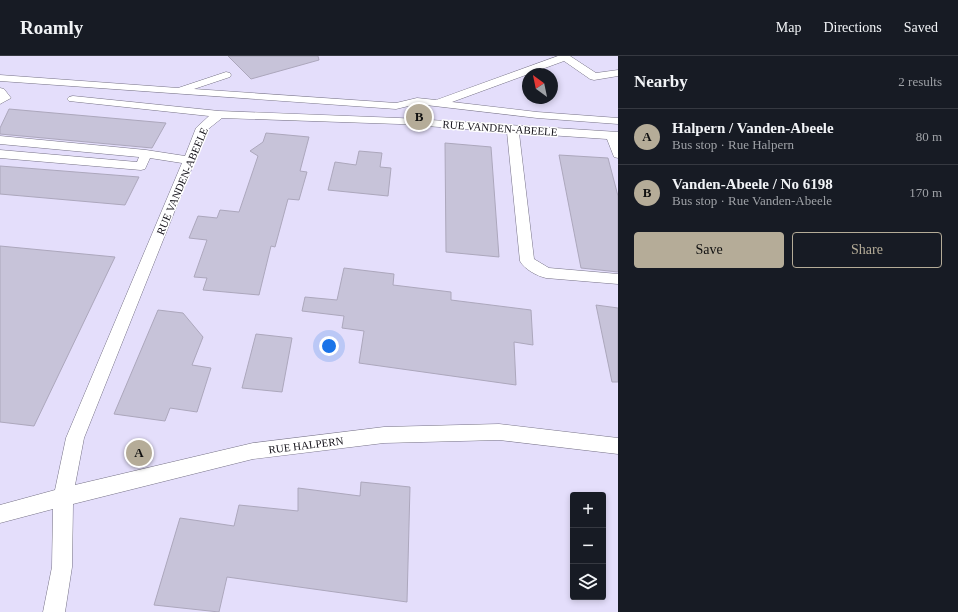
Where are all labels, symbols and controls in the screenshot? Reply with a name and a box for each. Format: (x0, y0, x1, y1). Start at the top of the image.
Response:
text: Roamly (20, 17, 83, 38)
text: Map (776, 20, 801, 35)
text: Directions (823, 20, 882, 35)
text: Saved (904, 20, 938, 35)
north arrow (522, 68, 558, 104)
text: Nearby (634, 72, 688, 91)
text: 2 results (898, 74, 942, 89)
pin: B (406, 102, 432, 132)
street label: RUE VANDEN-ABEELE (442, 118, 558, 138)
text: Halpern / Vanden-Abeele (672, 120, 834, 136)
street label: RUE VANDEN-ABEELE (154, 125, 210, 236)
text: A (642, 129, 652, 144)
text: 80 m (916, 129, 942, 144)
text: Bus stop · Rue Halpern (672, 137, 794, 152)
text: Vanden-Abeele / No 6198 (672, 176, 833, 192)
text: B (643, 185, 651, 200)
text: 170 m (909, 185, 942, 200)
text: Bus stop · Rue Vanden-Abeele (672, 193, 832, 208)
button: Save (634, 232, 784, 268)
button: Share (792, 232, 942, 268)
your location (319, 336, 339, 356)
street label: RUE HALPERN (268, 434, 344, 456)
pin: A (126, 438, 152, 468)
map controls (570, 492, 606, 600)
button: + (570, 492, 606, 528)
button: − (570, 528, 606, 564)
button: layers (570, 564, 606, 600)

